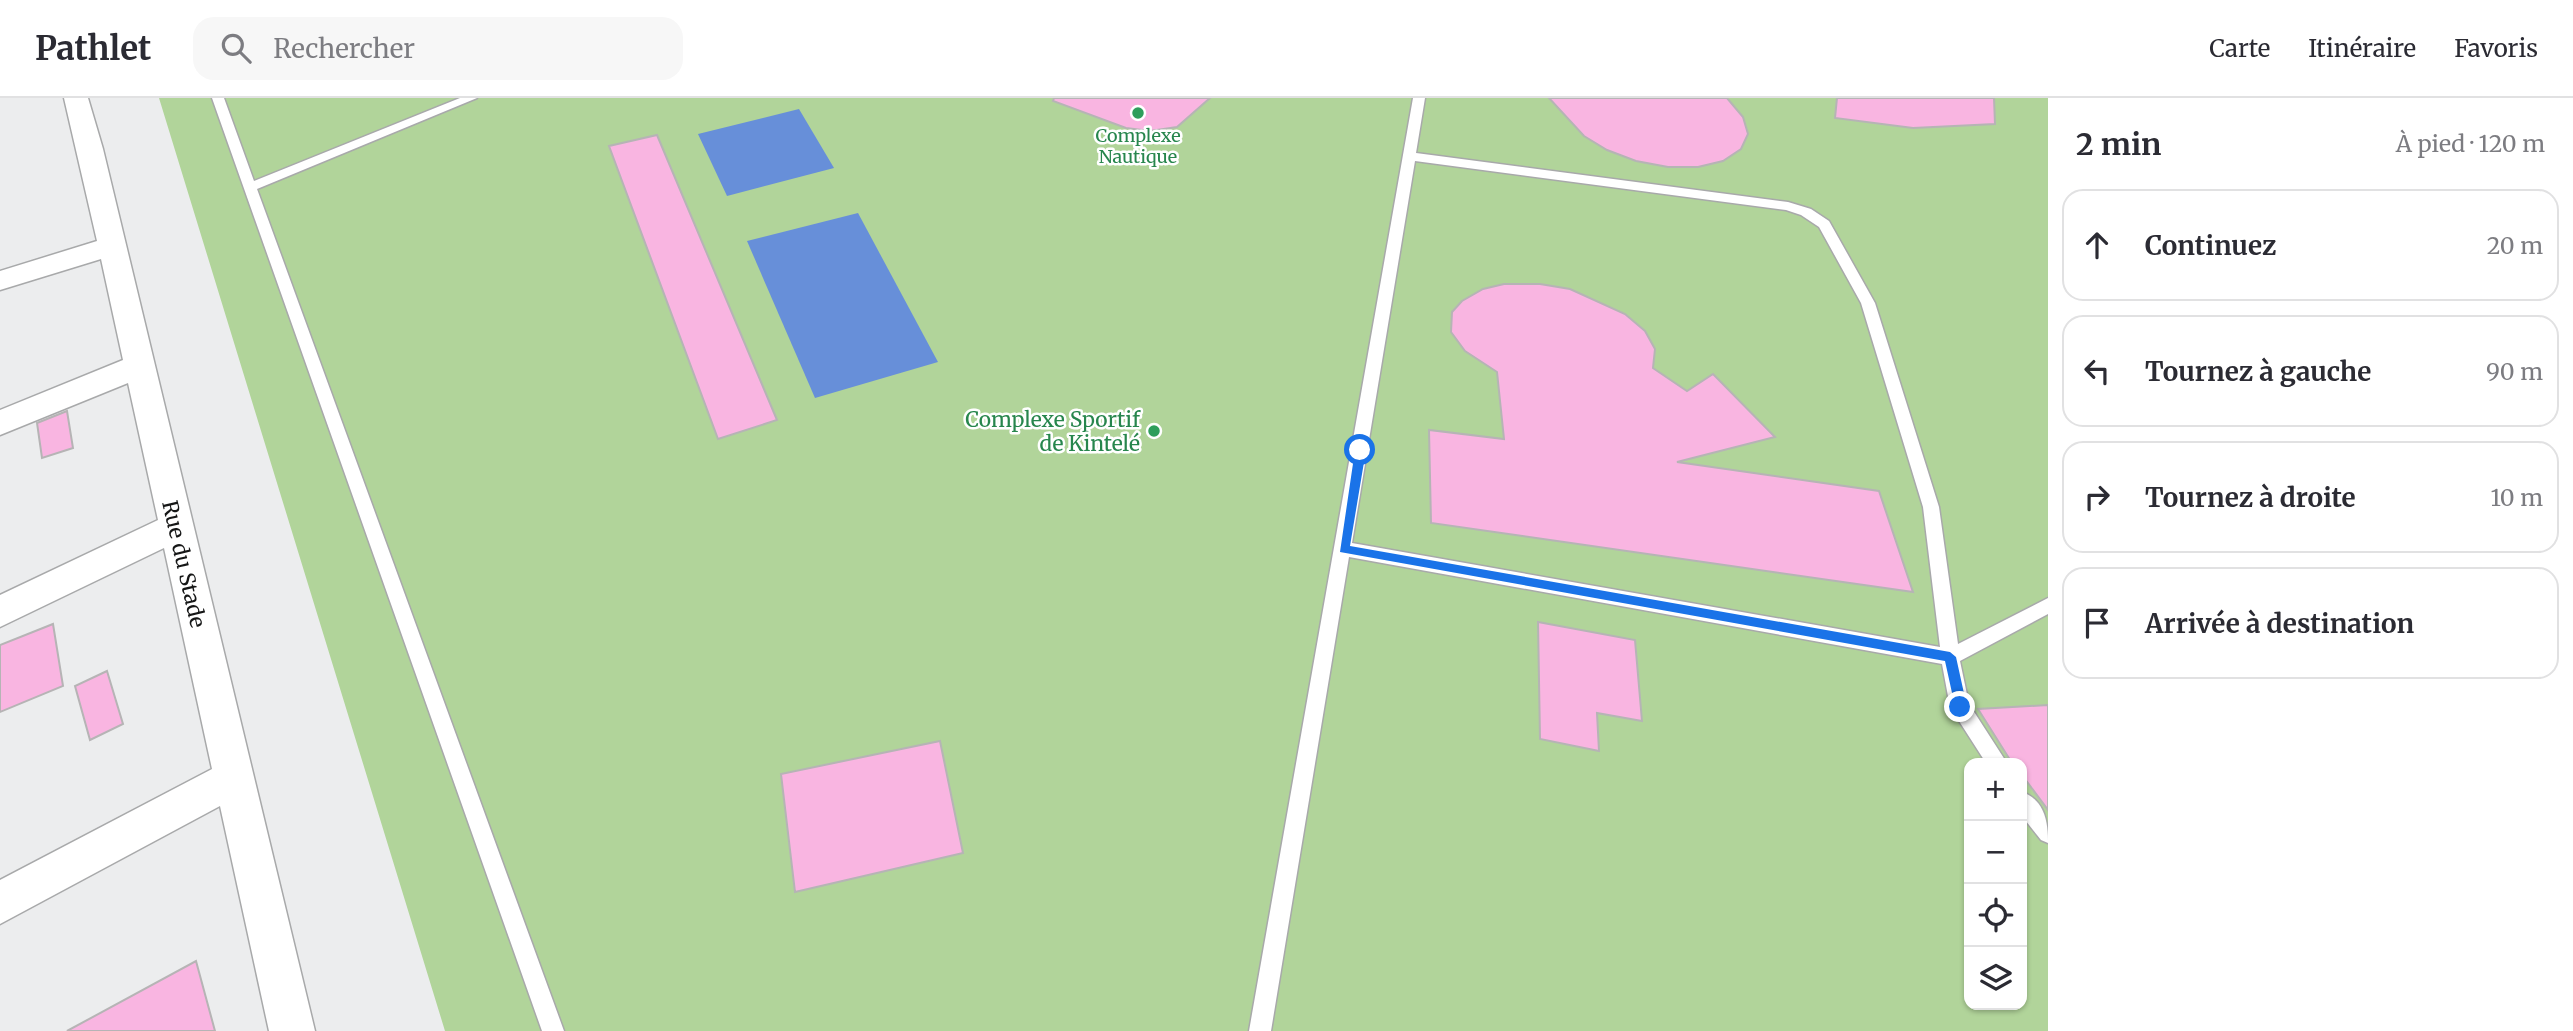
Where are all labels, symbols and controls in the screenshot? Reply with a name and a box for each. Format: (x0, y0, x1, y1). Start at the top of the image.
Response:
search box (193, 17, 683, 80)
text: Pathlet (35, 28, 151, 69)
icon: search (217, 29, 255, 67)
text: Rechercher (273, 32, 415, 65)
text: Carte (2209, 33, 2270, 64)
text: Itinéraire (2308, 33, 2416, 64)
text: Favoris (2454, 33, 2538, 64)
marker: Complexe Nautique (1130, 105, 1146, 121)
place label: Complexe Nautique (1095, 124, 1181, 168)
text: 2 min (2076, 125, 2161, 163)
text: À pied · 120 m (2396, 129, 2545, 158)
icon: ahead (2078, 226, 2116, 264)
text: Continuez (2145, 229, 2276, 262)
text: 20 m (2487, 231, 2543, 260)
icon: left (2078, 352, 2116, 390)
text: Tournez à gauche (2145, 355, 2371, 388)
text: 90 m (2486, 357, 2543, 386)
place label: Complexe Sportif de Kintelé (965, 406, 1141, 457)
marker: Complexe Sportif de Kintelé (1146, 423, 1162, 439)
route start (1344, 434, 1375, 465)
icon: right (2078, 478, 2116, 516)
text: Tournez à droite (2145, 481, 2356, 514)
text: 10 m (2490, 483, 2543, 512)
street label: Rue du Stade (156, 498, 212, 630)
icon: arrive (2078, 604, 2116, 642)
text: Arrivée à destination (2145, 607, 2414, 640)
route end (1944, 691, 1975, 722)
map controls (1964, 758, 2027, 1010)
button: + (1964, 758, 2027, 821)
button: − (1964, 821, 2027, 884)
button: locate (1964, 884, 2027, 947)
button: layers (1964, 947, 2027, 1010)

